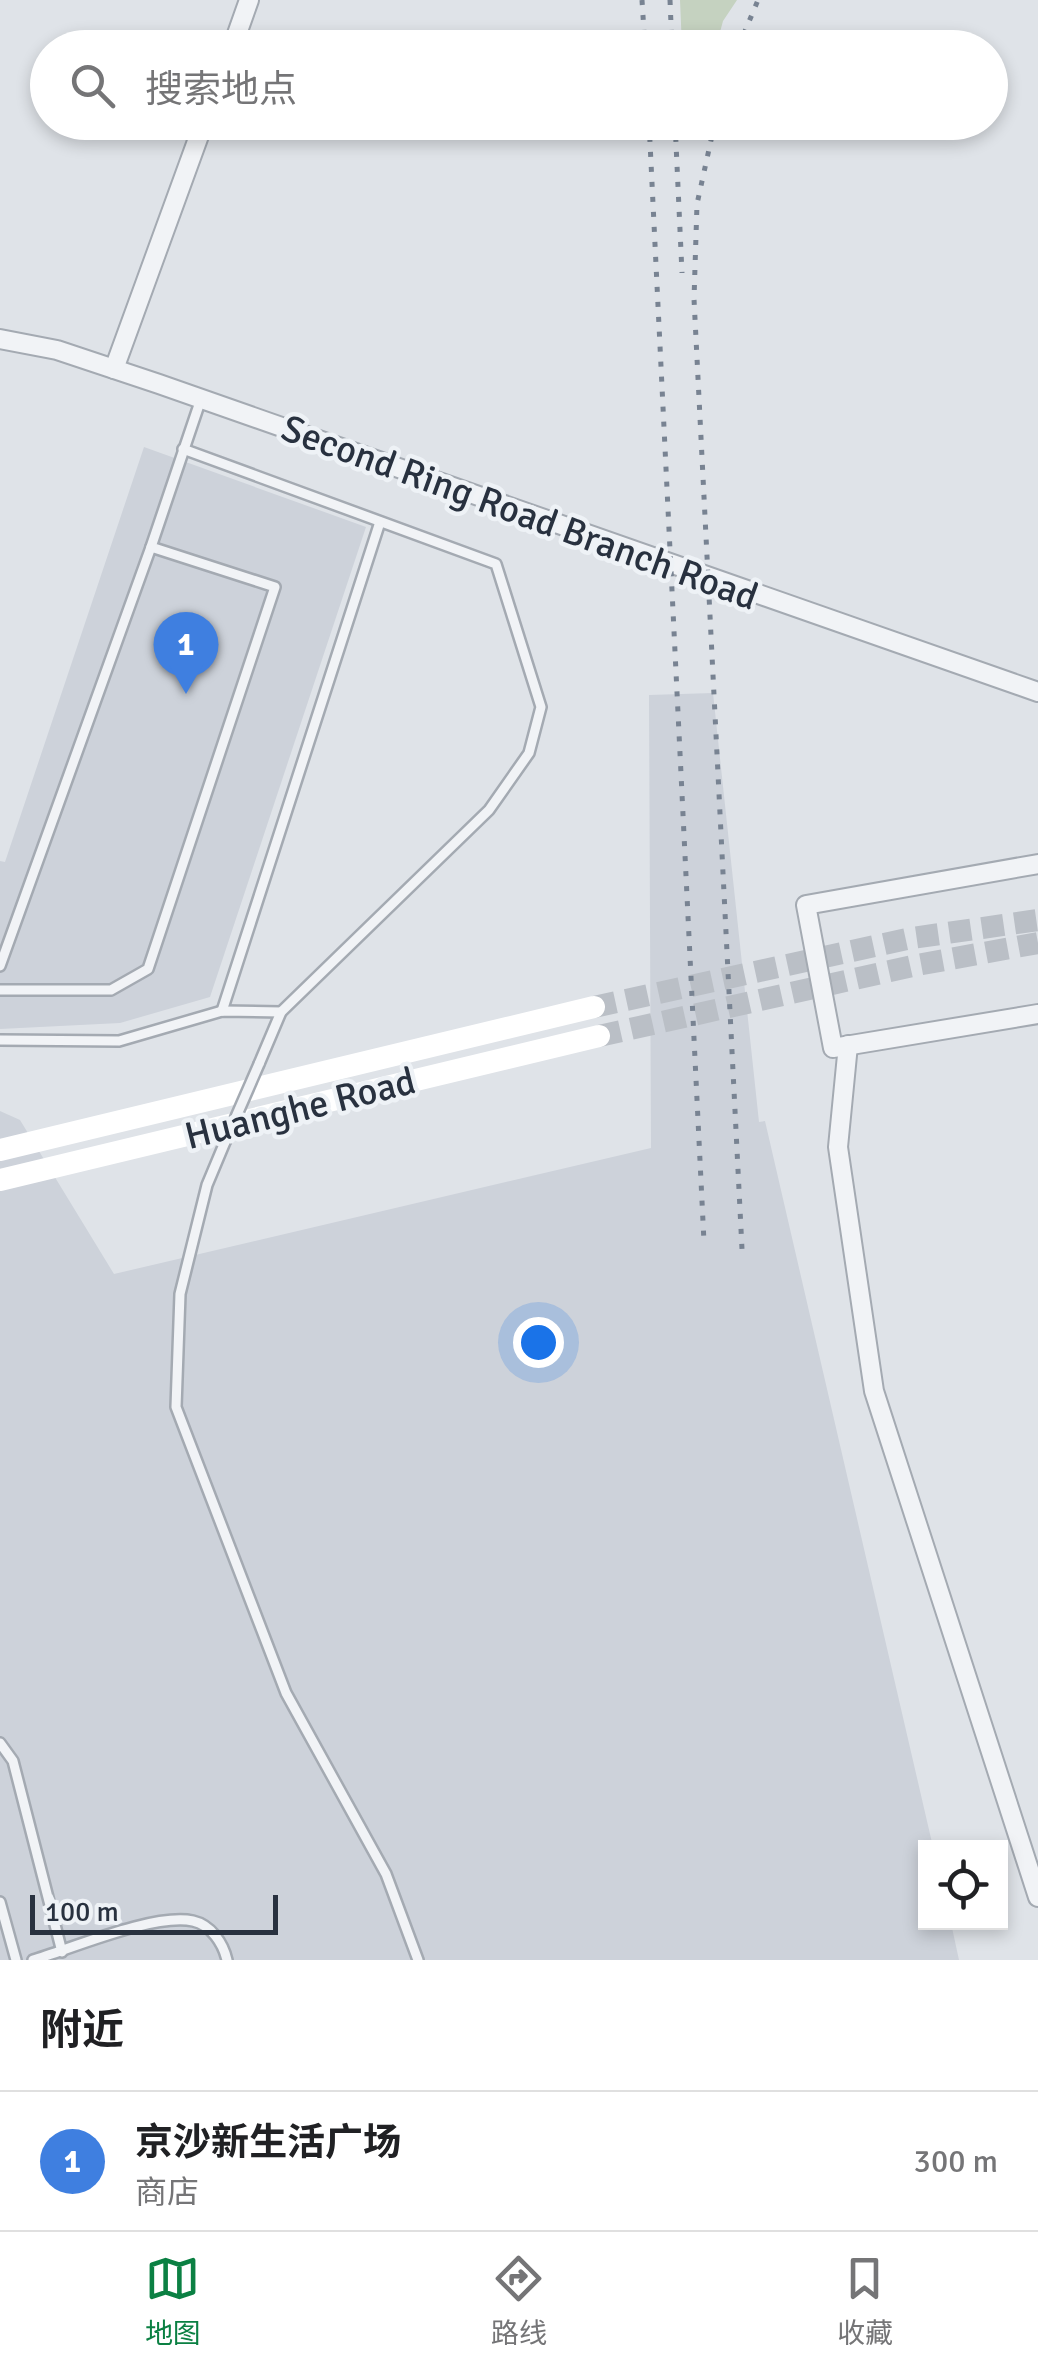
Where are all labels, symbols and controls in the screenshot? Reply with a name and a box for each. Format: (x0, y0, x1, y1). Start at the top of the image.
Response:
search box (30, 30, 1008, 140)
icon: search (65, 58, 120, 113)
text: 搜索地点 (145, 66, 297, 113)
street label: Second Ring Road Branch Road (275, 404, 764, 621)
pin: 1 (154, 612, 218, 694)
street label: Huanghe Road (180, 1057, 420, 1160)
your location (513, 1317, 564, 1368)
map controls (918, 1840, 1008, 1930)
button: locate (918, 1840, 1008, 1930)
scale bar (30, 1890, 278, 1934)
text: 100 m (45, 1895, 119, 1929)
text: 附近 (40, 2005, 124, 2056)
text: 京沙新生活广场 (135, 2119, 401, 2166)
text: 1 (64, 2142, 81, 2181)
text: 300 m (914, 2142, 998, 2181)
text: 商店 (135, 2173, 199, 2212)
tab: 地图 (145, 2251, 201, 2351)
tab: 路线 (491, 2251, 547, 2351)
tab: 收藏 (837, 2251, 893, 2351)

